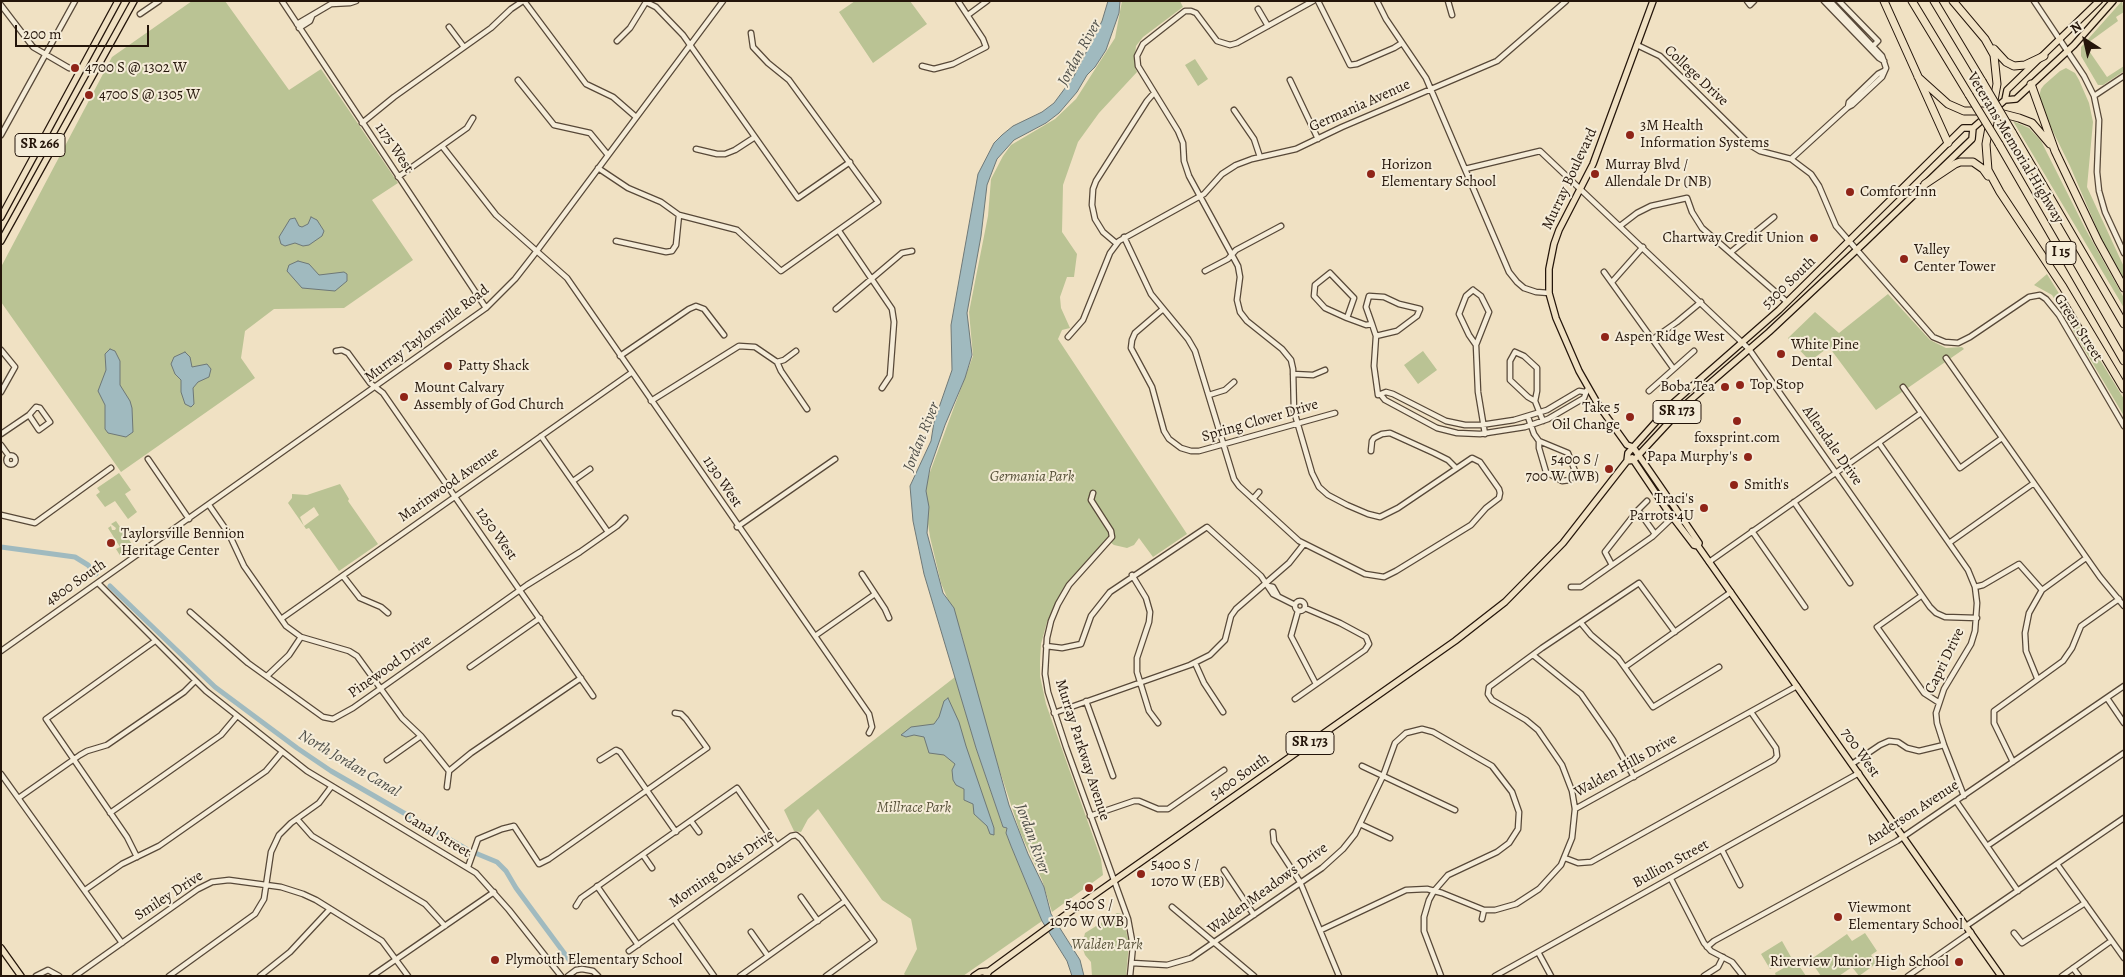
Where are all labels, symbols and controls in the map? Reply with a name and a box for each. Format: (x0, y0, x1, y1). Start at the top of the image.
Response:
scale bar (18, 15, 151, 47)
north arrow (2060, 15, 2110, 65)
water label: Jordan River (1054, 16, 1106, 90)
text: N (2066, 17, 2086, 38)
text: 200 m (23, 24, 62, 44)
street label: College Drive (1660, 42, 1732, 110)
place label: 4700 S @ 1302 W (85, 59, 187, 77)
marker: 4700 S @ 1302 W (69, 62, 81, 74)
street label: Veterans Memorial Highway (1963, 69, 2067, 227)
street label: Germania Avenue (1307, 76, 1413, 136)
place label: 4700 S @ 1305 W (99, 86, 200, 104)
marker: 4700 S @ 1305 W (83, 89, 95, 101)
place label: 3M Health Information Systems (1640, 117, 1769, 152)
street label: 1175 West (371, 120, 417, 176)
street label: Murray Boulevard (1539, 125, 1601, 233)
marker: 3M Health Information Systems (1624, 129, 1636, 141)
road number: SR 266 (15, 134, 65, 156)
place label: Horizon Elementary School (1381, 156, 1496, 191)
place label: Murray Blvd / Allendale Dr (NB) (1605, 156, 1711, 191)
marker: Horizon Elementary School (1365, 168, 1377, 180)
marker: Murray Blvd / Allendale Dr (NB) (1589, 168, 1601, 180)
place label: Comfort Inn (1860, 183, 1937, 201)
marker: Comfort Inn (1844, 186, 1856, 198)
place label: Chartway Credit Union (1663, 229, 1804, 247)
marker: Chartway Credit Union (1808, 232, 1820, 244)
place label: Valley Center Tower (1914, 241, 1996, 276)
road number: I 15 (2046, 242, 2076, 264)
street label: 5300 South (1758, 253, 1820, 313)
marker: Valley Center Tower (1898, 253, 1910, 265)
street label: Murray Taylorsville Road (361, 281, 493, 387)
street label: Green Street (2050, 291, 2106, 365)
place label: Aspen Ridge West (1615, 328, 1725, 346)
marker: Aspen Ridge West (1599, 331, 1611, 343)
place label: White Pine Dental (1791, 336, 1859, 371)
marker: White Pine Dental (1775, 348, 1787, 360)
place label: Patty Shack (458, 357, 529, 375)
marker: Patty Shack (442, 360, 454, 372)
place label: Top Stop (1750, 376, 1804, 394)
place label: Boba Tea (1660, 378, 1715, 396)
place label: Mount Calvary Assembly of God Church (414, 379, 564, 414)
marker: Top Stop (1734, 379, 1746, 391)
marker: Boba Tea (1719, 381, 1731, 393)
marker: Mount Calvary Assembly of God Church (398, 391, 410, 403)
street label: Spring Clover Drive (1200, 396, 1320, 446)
place label: Take 5 Oil Change (1552, 399, 1620, 434)
water label: Jordan River (899, 400, 945, 474)
road number: SR 173 (1653, 401, 1701, 424)
street label: Allendale Drive (1798, 403, 1866, 489)
marker: Take 5 Oil Change (1624, 411, 1636, 423)
marker: foxsprint.com (1731, 415, 1743, 427)
place label: foxsprint.com (1694, 429, 1780, 447)
street label: Marinwood Avenue (395, 444, 503, 526)
place label: Papa Murphy's (1647, 448, 1738, 466)
place label: 5400 S / 700 W (WB) (1526, 451, 1599, 486)
marker: Papa Murphy's (1742, 451, 1754, 463)
street label: 1130 West (698, 453, 746, 511)
marker: 5400 S / 700 W (WB) (1603, 463, 1615, 475)
park label: Germania Park (990, 468, 1074, 486)
place label: Smith's (1744, 476, 1789, 494)
marker: Smith's (1728, 479, 1740, 491)
place label: Traci's Parrots 4U (1629, 490, 1694, 525)
marker: Traci's Parrots 4U (1698, 502, 1710, 514)
street label: 1250 West (471, 504, 521, 564)
place label: Taylorsville Bennion Heritage Center (121, 525, 245, 560)
marker: Taylorsville Bennion Heritage Center (105, 537, 117, 549)
street label: 4800 South (42, 556, 110, 610)
street label: Capri Drive (1921, 625, 1969, 697)
street label: Pinewood Drive (345, 632, 435, 702)
street label: Murray Parkway Avenue (1051, 677, 1113, 823)
street label: 700 West (1837, 725, 1883, 781)
water label: North Jordan Canal (295, 726, 403, 802)
street label: Walden Hills Drive (1571, 730, 1681, 802)
road number: SR 173 (1286, 731, 1334, 754)
street label: 5400 South (1207, 750, 1273, 804)
street label: Anderson Avenue (1863, 776, 1963, 850)
park label: Millrace Park (877, 799, 951, 817)
water label: Jordan River (1011, 801, 1053, 877)
street label: Canal Street (400, 808, 474, 862)
street label: Morning Oaks Drive (666, 826, 778, 912)
street label: Bullion Street (1630, 836, 1712, 892)
street label: Walden Meadows Drive (1204, 839, 1332, 939)
place label: 5400 S / 1070 W (EB) (1151, 856, 1224, 891)
street label: Smiley Drive (131, 867, 207, 925)
marker: 5400 S / 1070 W (EB) (1135, 868, 1147, 880)
marker: 5400 S / 1070 W (WB) (1083, 882, 1095, 894)
place label: 5400 S / 1070 W (WB) (1050, 896, 1128, 931)
place label: Viewmont Elementary School (1848, 899, 1963, 934)
marker: Viewmont Elementary School (1832, 911, 1844, 923)
park label: Walden Park (1071, 936, 1143, 954)
place label: Plymouth Elementary School (505, 951, 682, 969)
place label: Riverview Junior High School (1770, 953, 1949, 971)
marker: Plymouth Elementary School (489, 954, 501, 966)
marker: Riverview Junior High School (1953, 956, 1965, 968)

